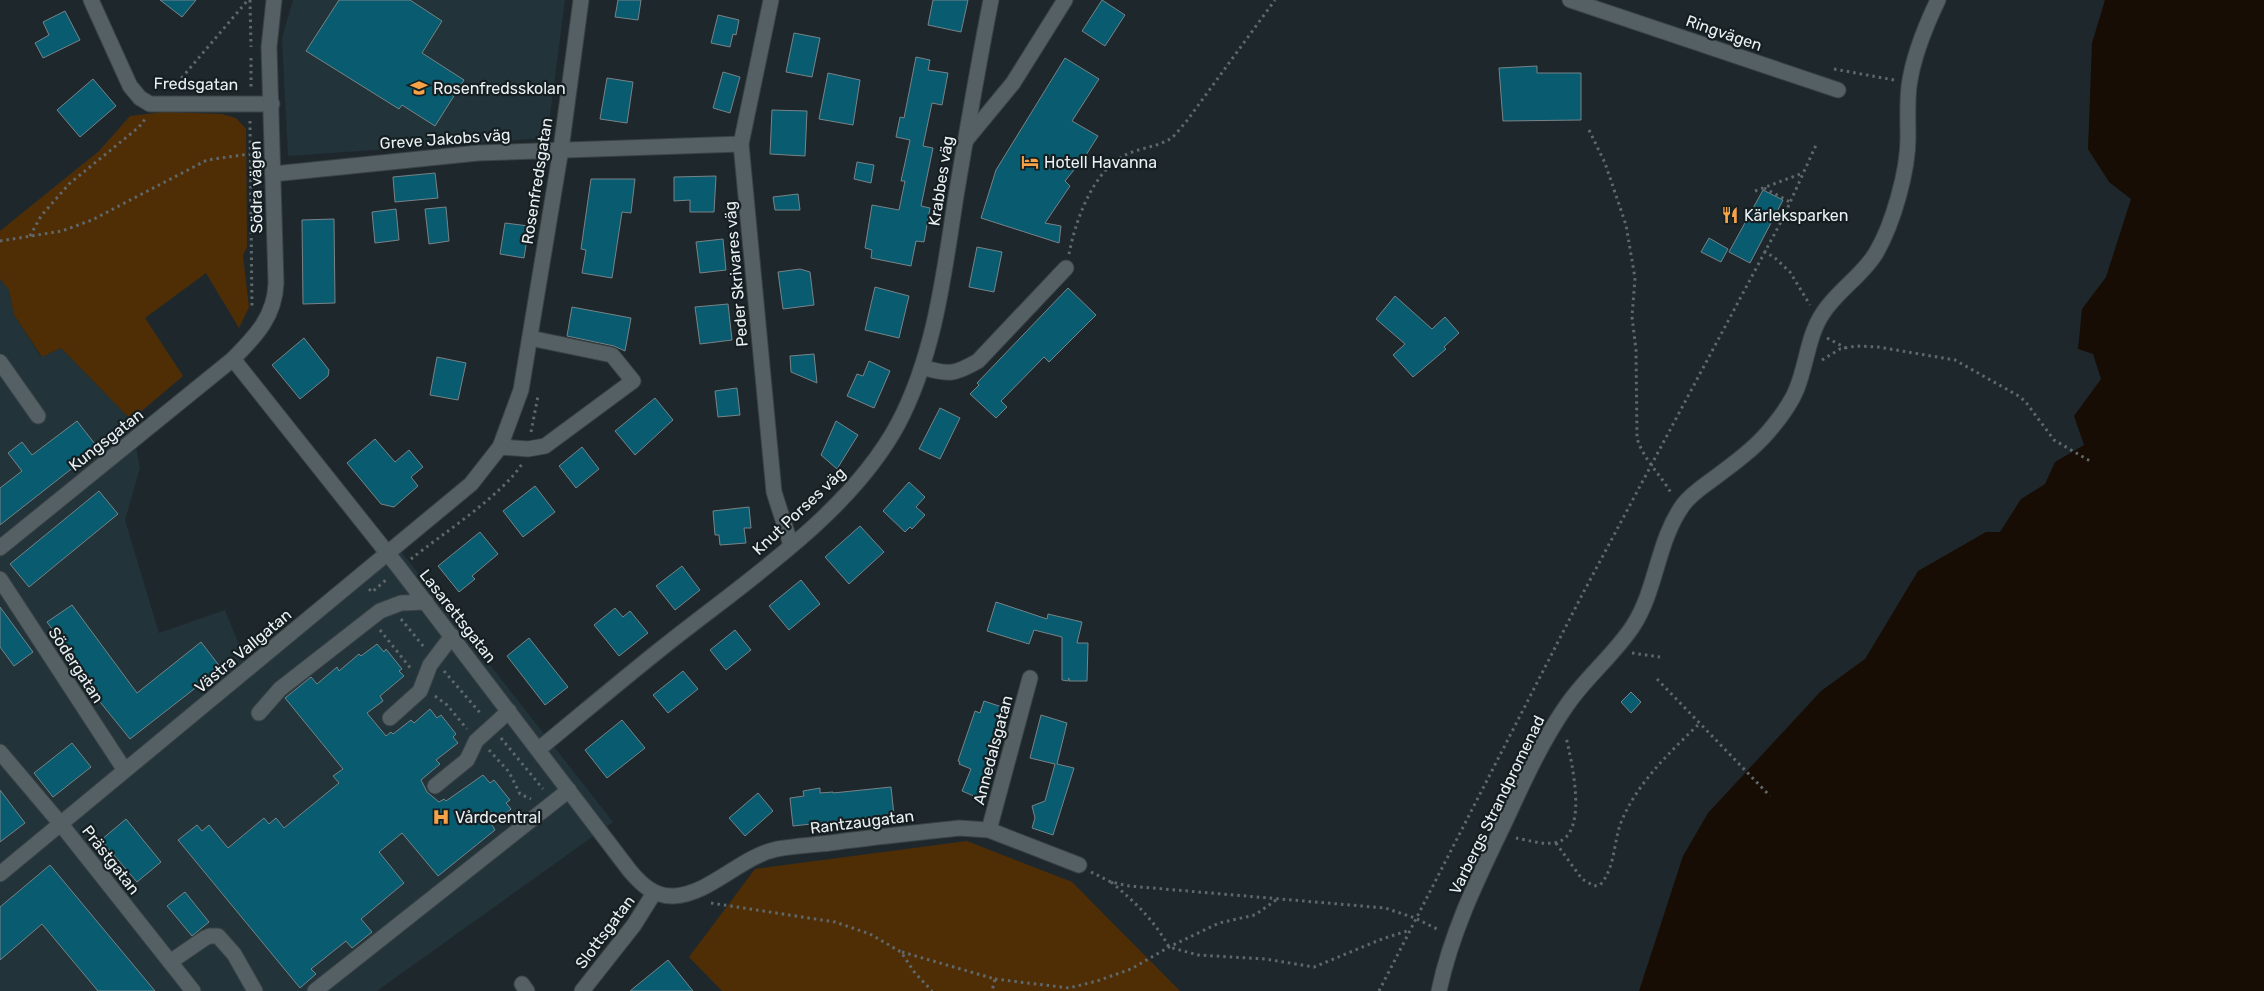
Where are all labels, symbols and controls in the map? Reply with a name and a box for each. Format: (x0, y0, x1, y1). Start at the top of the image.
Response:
street label: Ringvägen (1683, 11, 1765, 55)
street label: Fredsgatan (153, 74, 239, 94)
school or university icon: Rosenfredsskolan (409, 78, 429, 98)
place label: Rosenfredsskolan (433, 79, 566, 98)
street label: Rosenfredsgatan (518, 116, 556, 246)
street label: Greve Jakobs väg (379, 125, 511, 153)
street label: Krabbes väg (925, 135, 957, 227)
street label: Södra vägen (246, 141, 266, 233)
hotel icon: Hotell Havanna (1020, 152, 1040, 172)
place label: Hotell Havanna (1044, 153, 1157, 172)
street label: Peder Skrivares väg (720, 200, 752, 348)
restaurant icon: Kärleksparken (1720, 205, 1740, 225)
place label: Kärleksparken (1744, 206, 1849, 225)
street label: Kungsgatan (65, 405, 147, 475)
street label: Knut Porses väg (749, 463, 849, 559)
street label: Lasarettsgatan (416, 565, 500, 667)
street label: Västra Vallgatan (191, 605, 295, 697)
street label: Södergatan (44, 624, 108, 706)
street label: Annedalsgatan (969, 693, 1017, 807)
street label: Varbergs Strandpromenad (1445, 712, 1549, 898)
street label: Rantzaugatan (809, 806, 915, 838)
hospital icon: Vårdcentral (431, 807, 451, 827)
place label: Vårdcentral (455, 808, 541, 827)
street label: Prästgatan (78, 822, 144, 898)
street label: Slottsgatan (571, 892, 639, 972)

